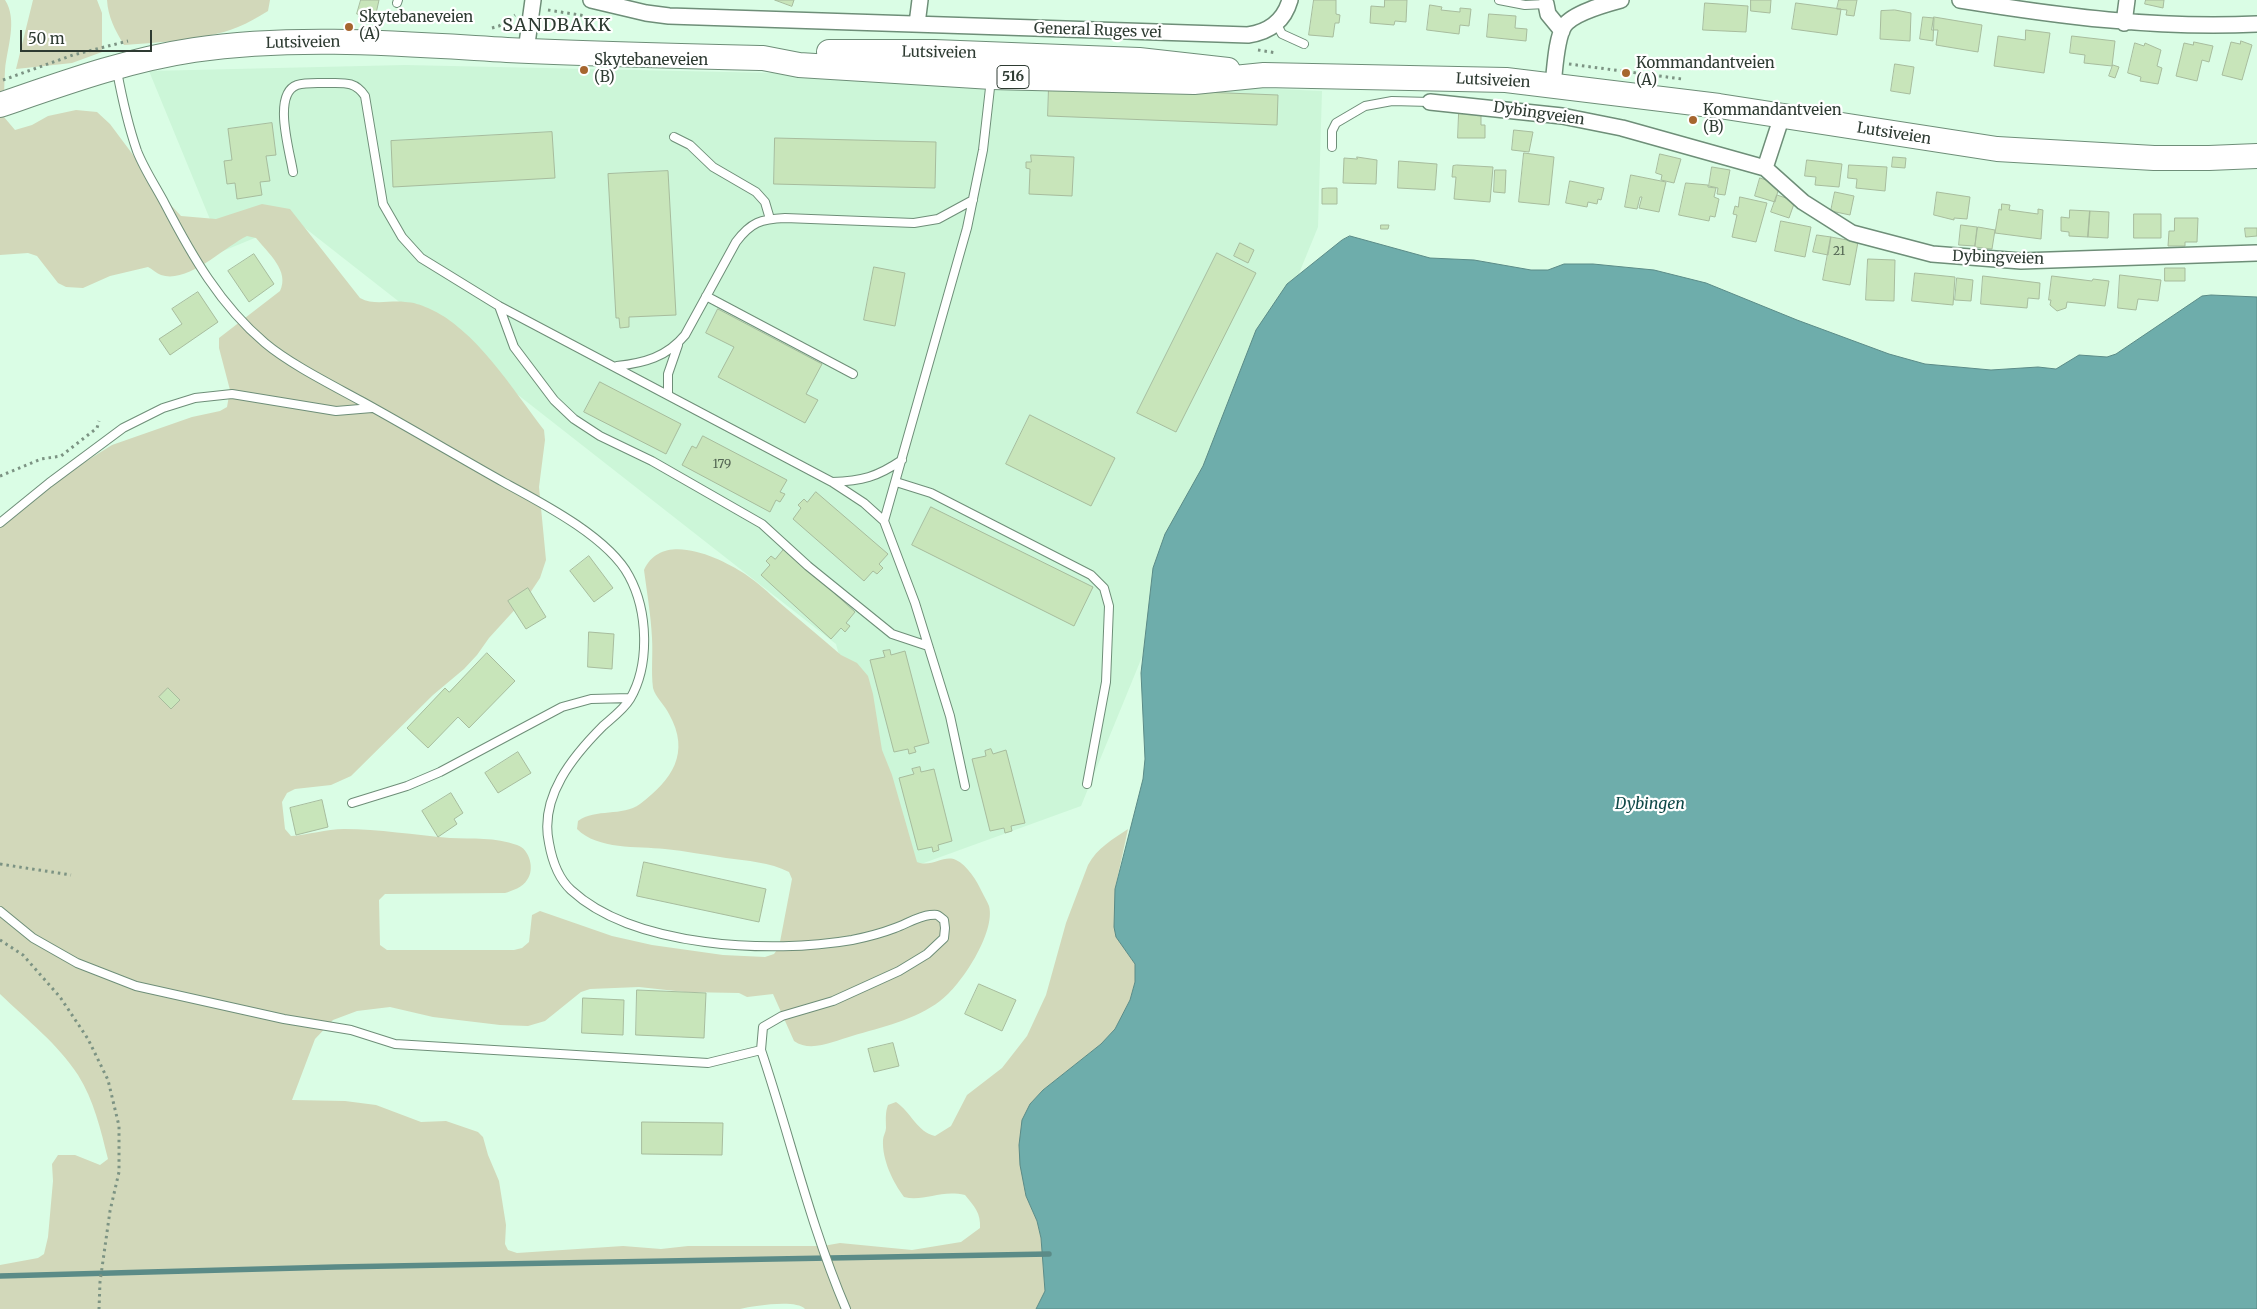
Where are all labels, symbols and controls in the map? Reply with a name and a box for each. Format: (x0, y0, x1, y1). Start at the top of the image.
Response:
place label: Skytebaneveien (A) (359, 9, 473, 44)
district label: SANDBAKK (501, 15, 613, 37)
scale bar (22, 20, 155, 52)
street label: General Ruges vei (1034, 20, 1162, 42)
marker: Skytebaneveien (A) (343, 21, 355, 33)
text: 50 m (28, 29, 65, 48)
street label: Lutsiveien (265, 33, 341, 53)
street label: Lutsiveien (901, 43, 977, 63)
place label: Skytebaneveien (B) (594, 52, 708, 87)
place label: Kommandantveien (A) (1636, 55, 1775, 90)
marker: Skytebaneveien (B) (578, 64, 590, 76)
road number: 516 (997, 66, 1029, 88)
marker: Kommandantveien (A) (1620, 67, 1632, 79)
street label: Lutsiveien (1455, 70, 1531, 92)
street label: Dybingveien (1492, 99, 1586, 129)
place label: Kommandantveien (B) (1703, 102, 1842, 137)
marker: Kommandantveien (B) (1687, 114, 1699, 126)
street label: Lutsiveien (1856, 119, 1932, 149)
house number: 21 (1833, 245, 1845, 259)
street label: Dybingveien (1952, 247, 2044, 269)
house number: 179 (713, 458, 731, 472)
water label: Dybingen (1615, 794, 1685, 814)

